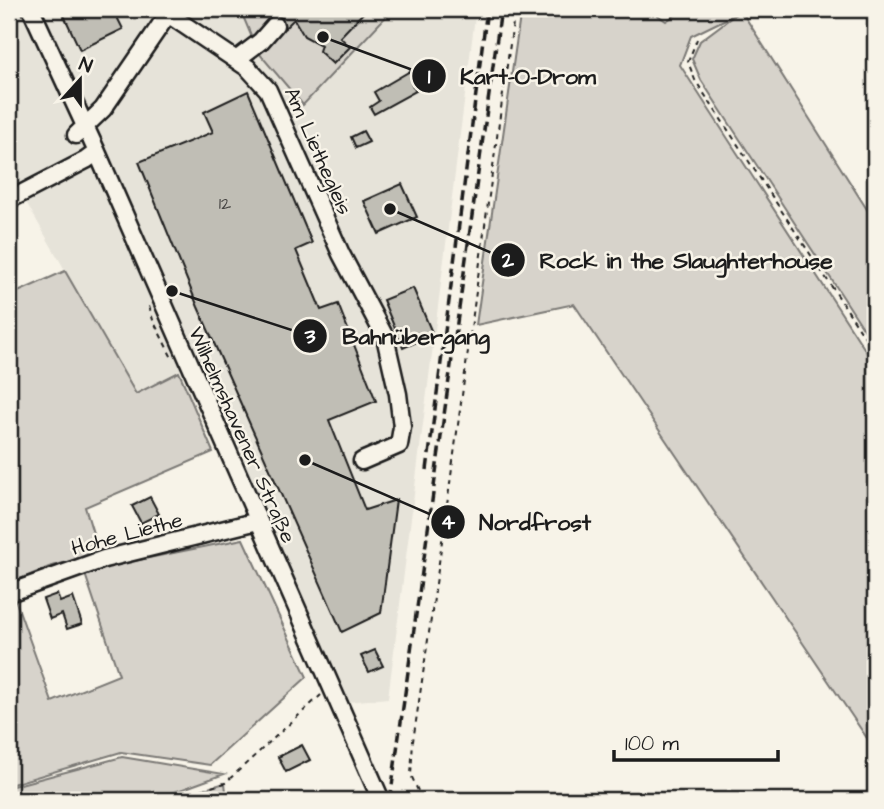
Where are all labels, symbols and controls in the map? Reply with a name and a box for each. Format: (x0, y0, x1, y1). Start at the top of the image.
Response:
north arrow (46, 46, 116, 116)
text: N (75, 51, 96, 80)
callout: Kart-O-Drom (411, 54, 610, 98)
text: Kart-O-Drom (460, 61, 597, 93)
text: 1 (428, 62, 431, 91)
street label: Am Liethegleis (275, 83, 359, 220)
house number: 12 (219, 191, 232, 216)
callout: Rock in the Slaughterhouse (490, 238, 847, 282)
text: Rock in the Slaughterhouse (539, 245, 833, 278)
text: 2 (501, 246, 515, 275)
callout: Bahnübergang (293, 314, 504, 358)
text: Bahnübergang (342, 321, 490, 354)
street label: Wilhelmshavener Straße (181, 322, 303, 548)
text: 3 (304, 322, 316, 351)
callout: Nordfrost (430, 500, 605, 544)
street label: Hohe Liethe (68, 505, 186, 563)
text: Nordfrost (479, 507, 592, 539)
text: 4 (441, 508, 456, 537)
scale bar (614, 718, 779, 762)
text: 100 m (625, 729, 680, 758)

